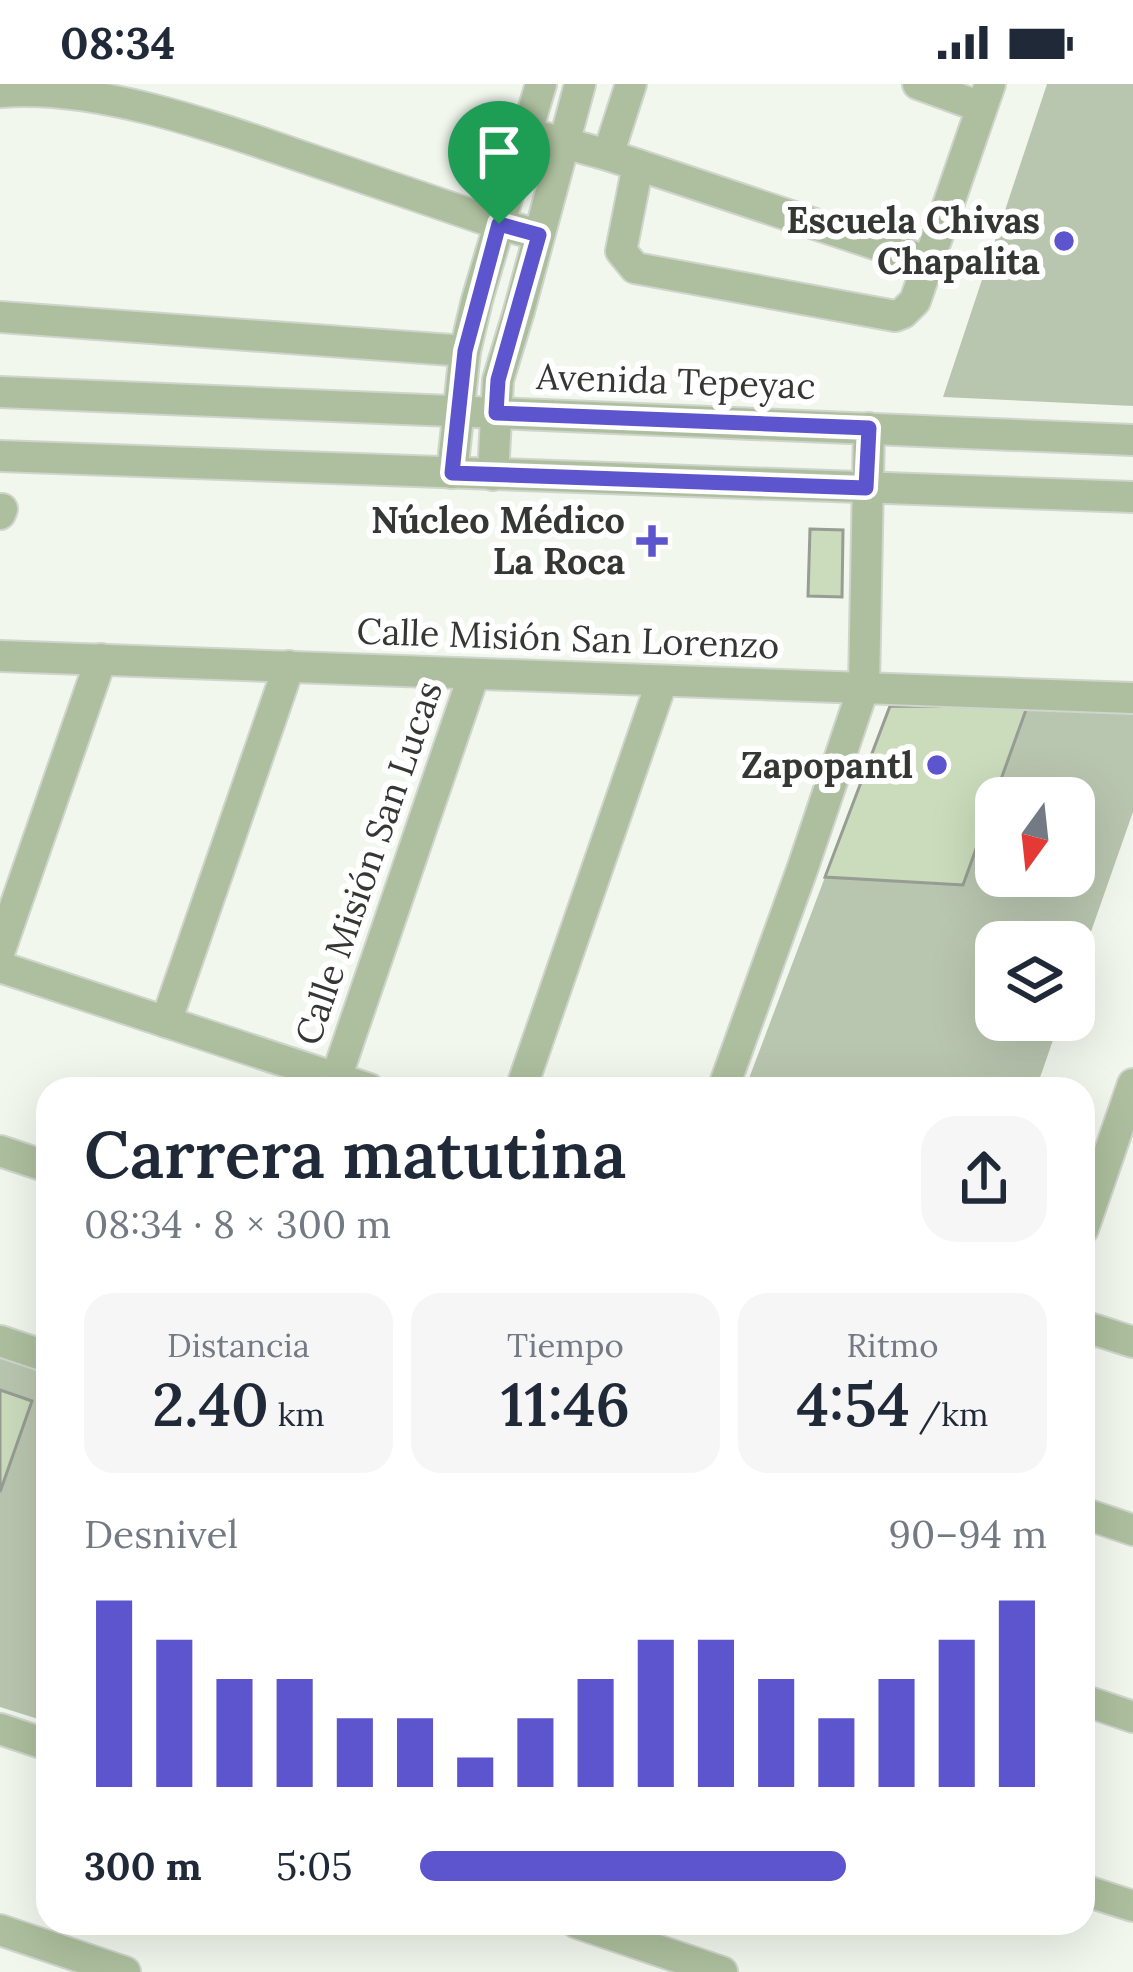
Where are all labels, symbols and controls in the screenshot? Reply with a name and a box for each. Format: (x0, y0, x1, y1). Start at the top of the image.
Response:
text: 08:34 (60, 14, 175, 71)
pin (448, 101, 550, 224)
icon: arrive (466, 119, 532, 185)
place label: Escuela Chivas Chapalita (786, 197, 1040, 284)
marker: Escuela Chivas Chapalita (1051, 228, 1077, 254)
street label: Avenida Tepeyac (535, 353, 816, 409)
place label: Núcleo Médico La Roca (371, 497, 625, 584)
marker: Núcleo Médico La Roca (636, 525, 668, 557)
street label: Calle Misión San Lorenzo (356, 608, 780, 668)
street label: Calle Misión San Lucas (284, 675, 452, 1051)
place label: Zapopantl (741, 742, 913, 788)
marker: Zapopantl (924, 752, 950, 778)
north arrow (975, 777, 1095, 897)
map controls (975, 777, 1095, 1041)
button: layers (975, 921, 1095, 1041)
text: Carrera matutina (84, 1112, 626, 1196)
button: share (921, 1116, 1047, 1242)
text: 08:34 · 8 × 300 m (84, 1199, 391, 1249)
text: Distancia (167, 1324, 310, 1366)
text: Tiempo (507, 1324, 624, 1366)
text: Ritmo (846, 1324, 939, 1366)
text: 2.40 (152, 1366, 269, 1442)
text: 11:46 (501, 1366, 630, 1442)
text: 4:54 (796, 1366, 910, 1442)
text: km (269, 1393, 325, 1435)
text: /km (910, 1393, 989, 1435)
text: Desnivel (84, 1509, 238, 1559)
text: 90–94 m (888, 1509, 1047, 1559)
text: 300 m (84, 1841, 202, 1891)
text: 5:05 (276, 1841, 352, 1891)

